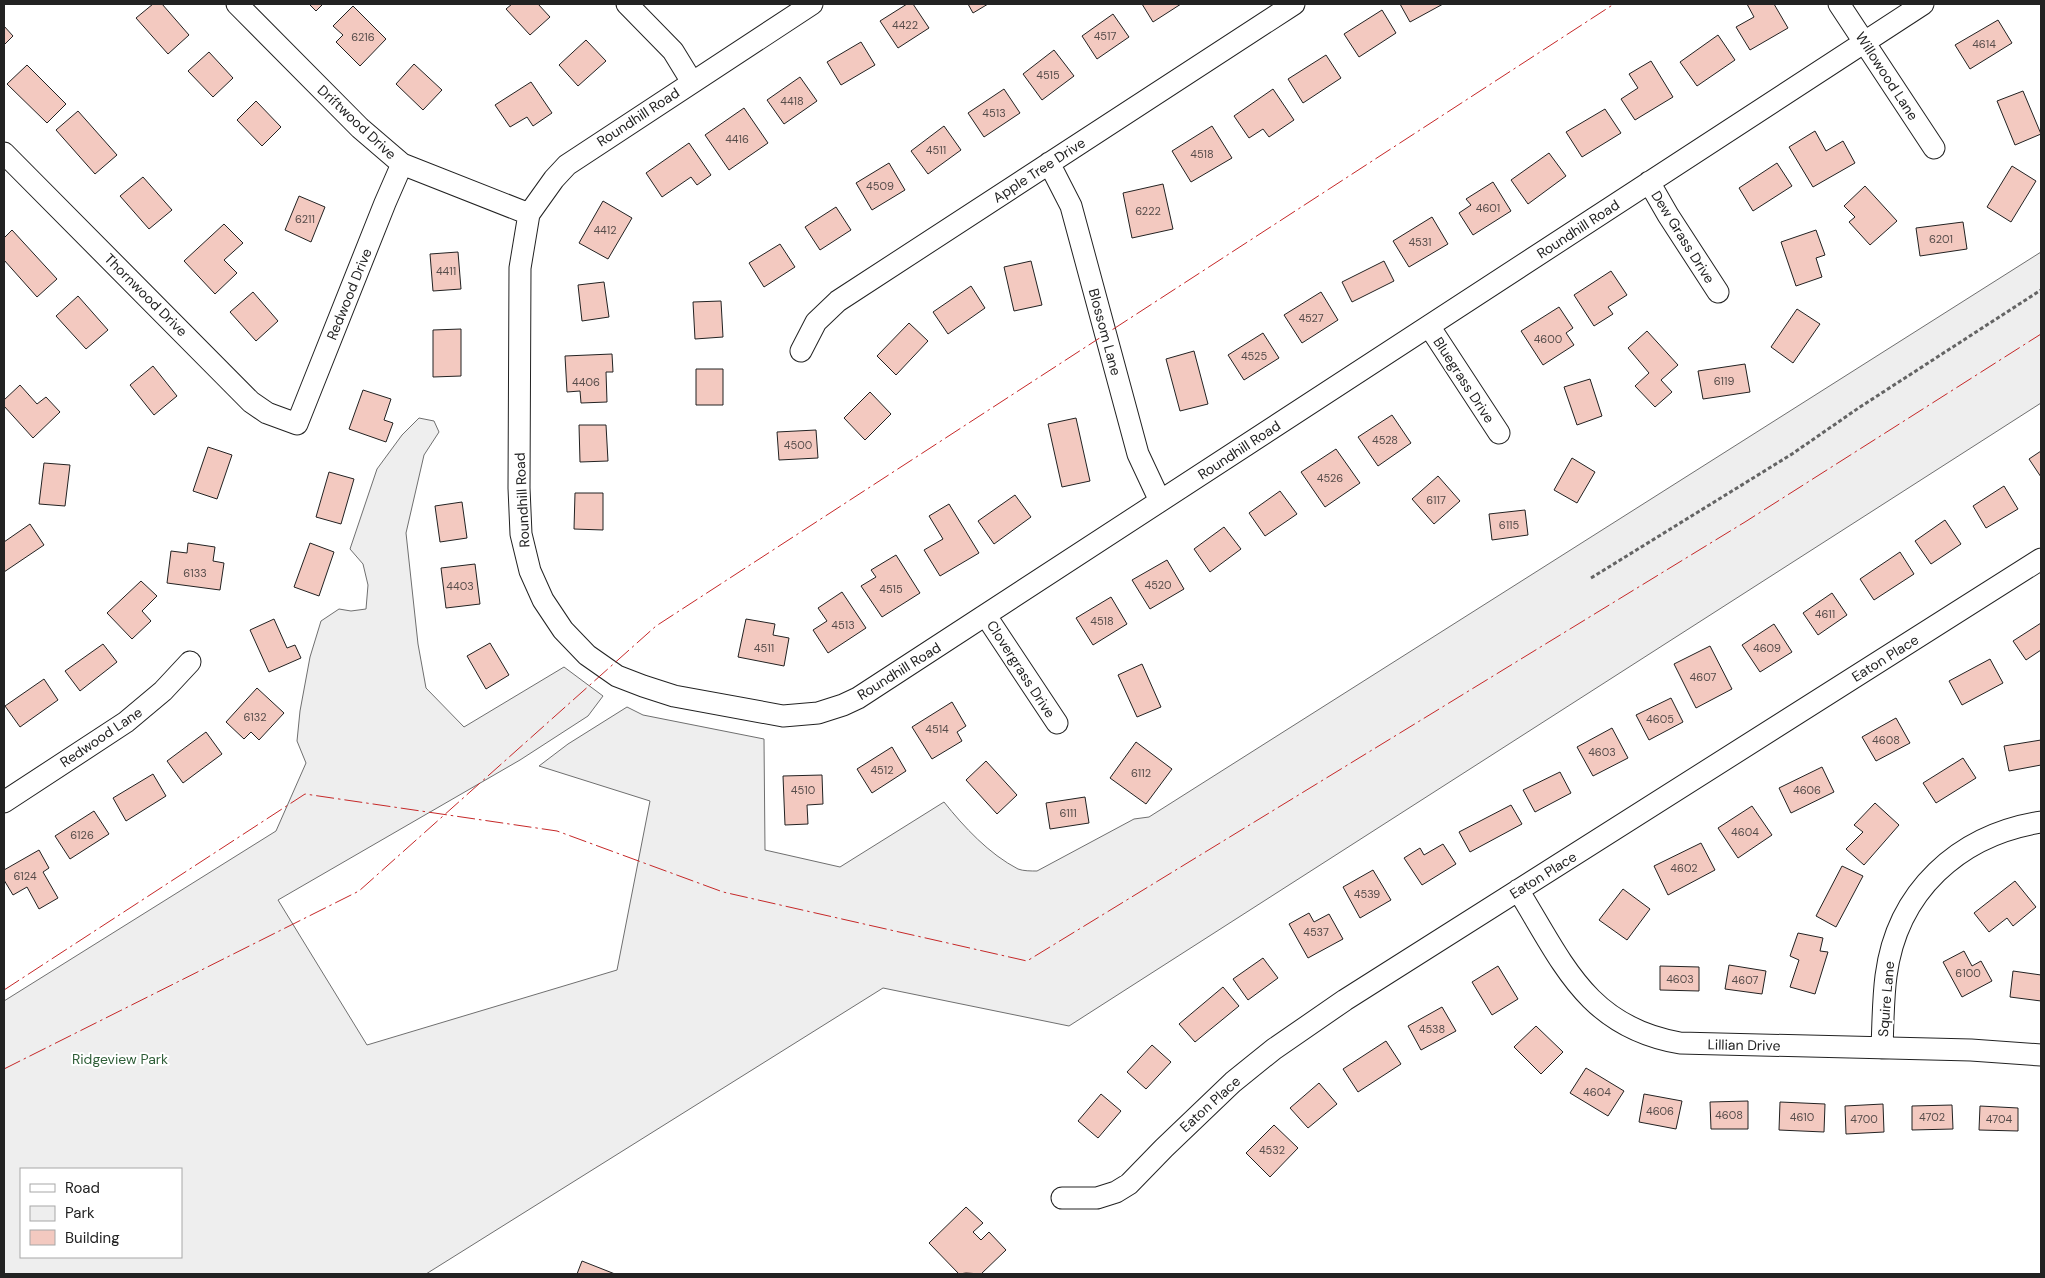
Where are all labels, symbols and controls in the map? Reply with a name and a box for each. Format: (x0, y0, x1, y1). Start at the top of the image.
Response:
house number: 4422 (892, 18, 918, 32)
street label: Willowood Lane (1852, 28, 1922, 124)
house number: 4517 (1094, 29, 1116, 43)
house number: 6216 (351, 30, 375, 44)
house number: 4614 (1972, 37, 1996, 51)
house number: 4515 (1036, 68, 1060, 82)
street label: Driftwood Drive (314, 81, 400, 163)
street label: Roundhill Road (593, 84, 683, 150)
house number: 4418 (780, 94, 804, 108)
house number: 4513 (982, 106, 1006, 120)
house number: 4416 (725, 132, 749, 146)
street label: Apple Tree Drive (989, 133, 1089, 207)
house number: 4511 (926, 143, 946, 157)
house number: 4518 (1190, 147, 1214, 161)
house number: 4509 (866, 179, 894, 193)
street label: Dew Grass Drive (1647, 187, 1719, 287)
street label: Roundhill Road (1533, 196, 1623, 262)
house number: 4601 (1476, 201, 1500, 215)
house number: 6222 (1135, 204, 1161, 218)
house number: 6211 (295, 212, 315, 226)
house number: 4412 (593, 223, 617, 237)
house number: 6201 (1929, 232, 1953, 246)
house number: 4531 (1408, 235, 1432, 249)
street label: Redwood Drive (322, 245, 376, 342)
street label: Thornwood Drive (101, 250, 191, 340)
house number: 4411 (436, 264, 456, 278)
street label: Blossom Lane (1085, 286, 1125, 378)
house number: 4527 (1298, 311, 1324, 325)
house number: 4600 (1534, 332, 1562, 346)
street label: Bluegrass Drive (1429, 334, 1499, 426)
house number: 4525 (1241, 349, 1267, 363)
house number: 6119 (1714, 374, 1734, 388)
house number: 4406 (572, 375, 600, 389)
street label: Roundhill Road (1194, 417, 1284, 483)
house number: 4528 (1372, 433, 1398, 447)
house number: 4500 (784, 438, 812, 452)
street label: Roundhill Road (511, 452, 533, 548)
house number: 4526 (1317, 471, 1343, 485)
house number: 6117 (1426, 493, 1446, 507)
house number: 6115 (1499, 518, 1520, 532)
house number: 6133 (183, 566, 207, 580)
house number: 4520 (1145, 578, 1171, 592)
house number: 4403 (446, 579, 474, 593)
house number: 4515 (879, 582, 903, 596)
house number: 4611 (1815, 607, 1835, 621)
house number: 4518 (1090, 614, 1114, 628)
street label: Clovergrass Drive (983, 617, 1059, 721)
house number: 4513 (831, 618, 855, 632)
street label: Eaton Place (1848, 630, 1922, 686)
street label: Roundhill Road (854, 638, 944, 704)
house number: 4511 (754, 641, 774, 655)
house number: 4609 (1753, 641, 1781, 655)
house number: 4607 (1690, 670, 1717, 684)
street label: Redwood Lane (57, 703, 146, 771)
house number: 6132 (243, 710, 267, 724)
house number: 4605 (1646, 712, 1674, 726)
house number: 4514 (925, 722, 949, 736)
house number: 4608 (1872, 733, 1900, 747)
house number: 4603 (1588, 745, 1616, 759)
house number: 4512 (870, 763, 894, 777)
house number: 6112 (1131, 766, 1151, 780)
house number: 4510 (791, 783, 815, 797)
house number: 4606 (1793, 783, 1821, 797)
house number: 6111 (1059, 806, 1077, 820)
house number: 4604 (1731, 825, 1759, 839)
house number: 6126 (70, 828, 94, 842)
street label: Eaton Place (1506, 847, 1580, 903)
house number: 4602 (1670, 861, 1698, 875)
house number: 6124 (13, 869, 37, 883)
house number: 4539 (1354, 887, 1380, 901)
house number: 4537 (1303, 925, 1329, 939)
street label: Squire Lane (1874, 960, 1898, 1038)
house number: 6100 (1955, 966, 1981, 980)
house number: 4603 (1666, 972, 1694, 986)
house number: 4607 (1732, 973, 1759, 987)
house number: 4538 (1419, 1022, 1445, 1036)
street label: Lillian Drive (1707, 1035, 1781, 1055)
park label: Ridgeview Park (72, 1050, 168, 1068)
street label: Eaton Place (1176, 1072, 1244, 1136)
house number: 4604 (1583, 1085, 1611, 1099)
house number: 4606 (1646, 1104, 1674, 1118)
house number: 4608 (1715, 1108, 1743, 1122)
house number: 4610 (1790, 1110, 1814, 1124)
house number: 4702 (1919, 1110, 1945, 1124)
house number: 4700 (1850, 1112, 1878, 1126)
house number: 4704 (1986, 1112, 2013, 1126)
house number: 4532 (1259, 1143, 1285, 1157)
legend (20, 1168, 182, 1258)
text: Road (65, 1178, 100, 1198)
text: Park (65, 1203, 95, 1223)
text: Building (65, 1228, 120, 1248)

